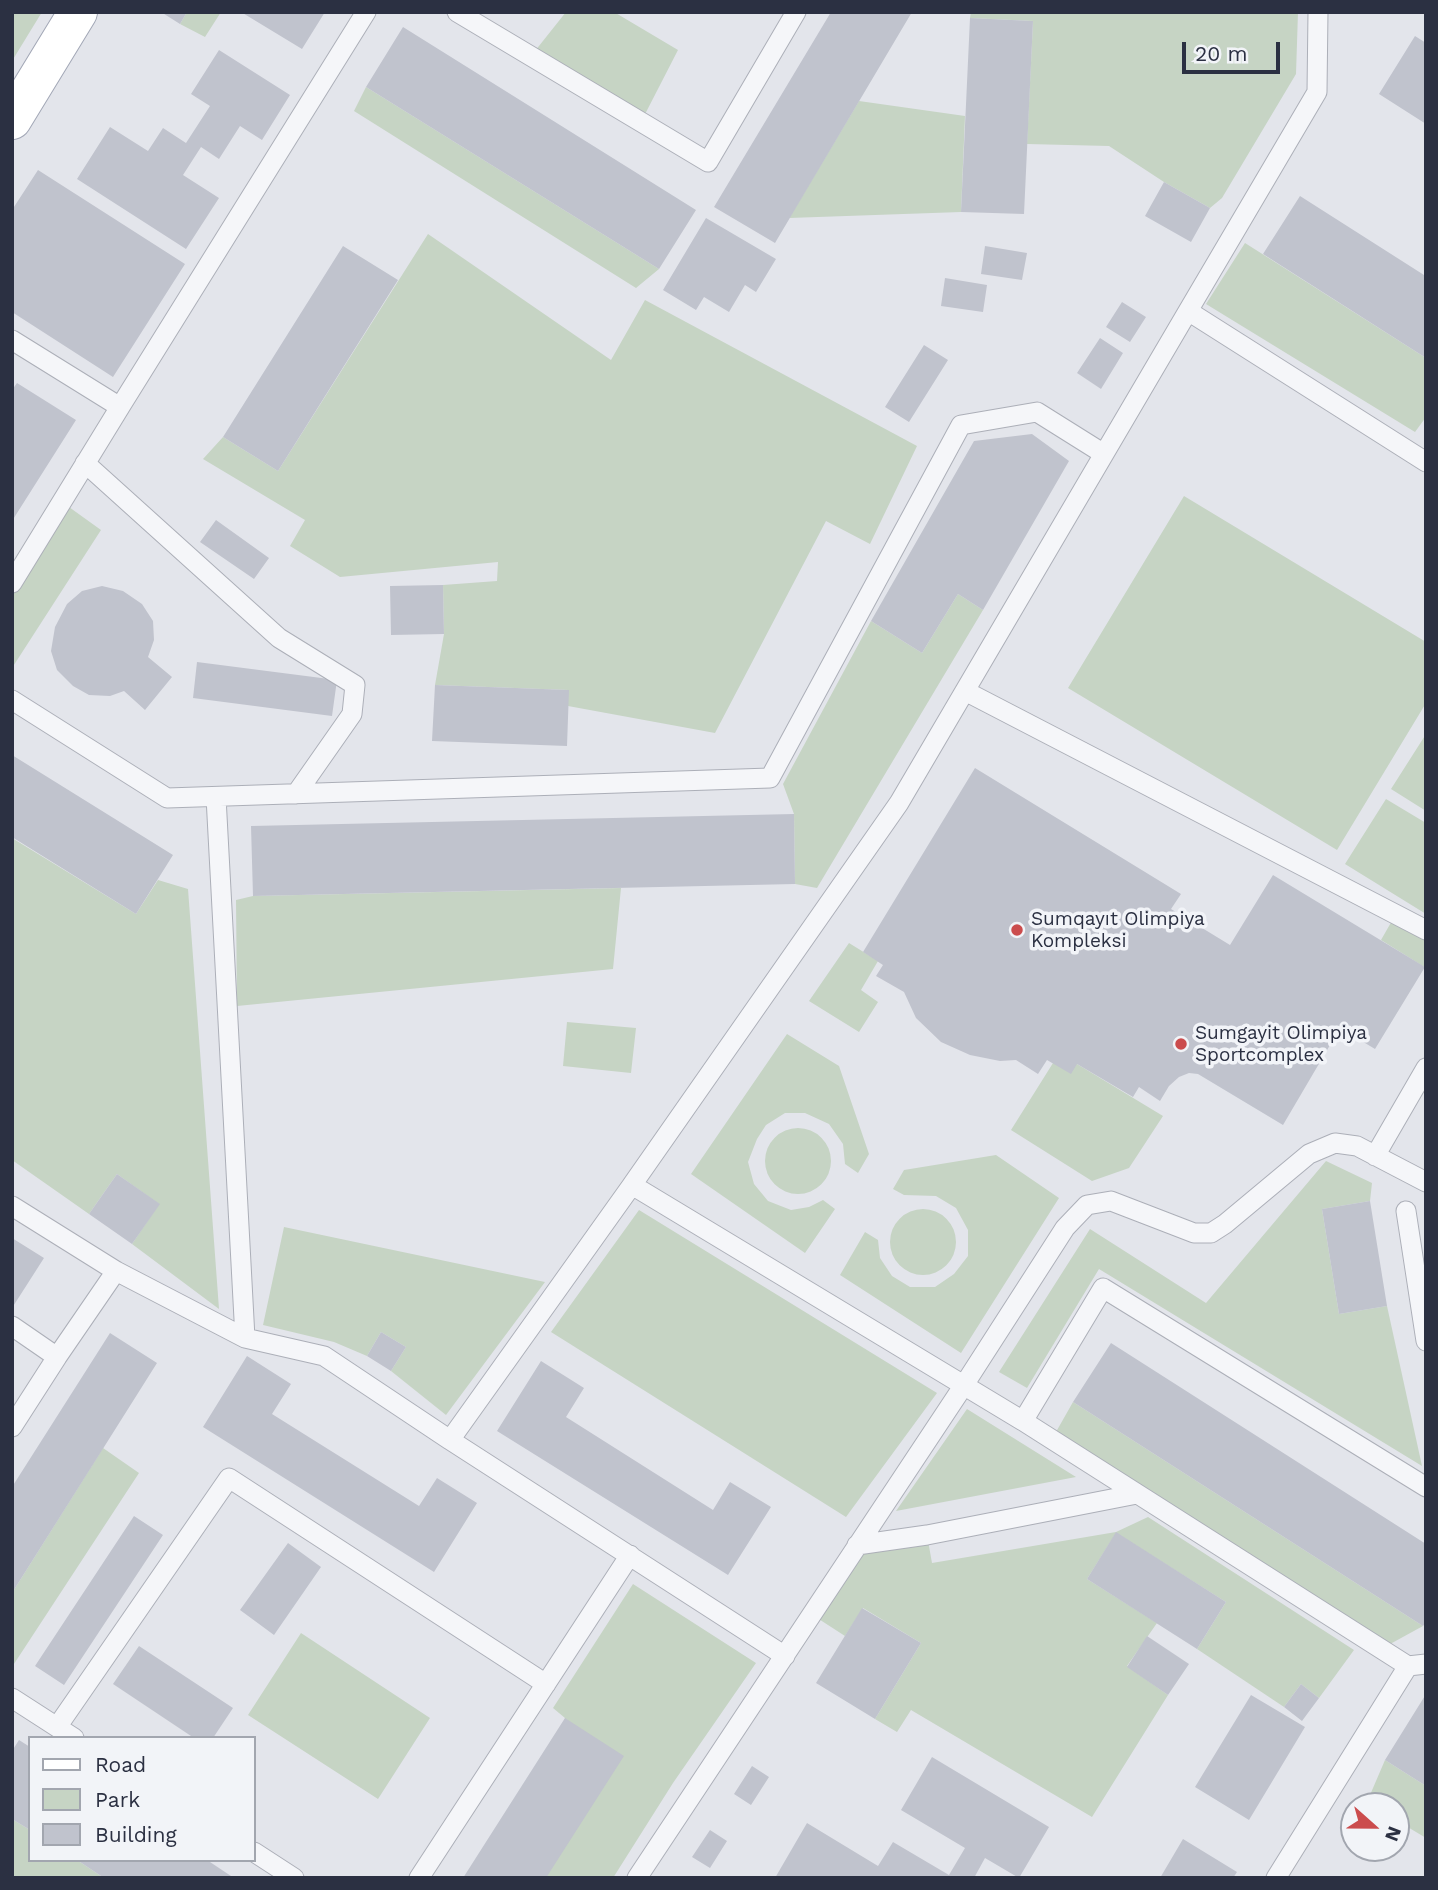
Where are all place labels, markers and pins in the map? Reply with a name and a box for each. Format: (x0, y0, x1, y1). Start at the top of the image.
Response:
place label: Sumqayıt Olimpiya Kompleksi (1031, 908, 1205, 952)
marker: Sumqayıt Olimpiya Kompleksi (1009, 922, 1025, 938)
place label: Sumgayit Olimpiya Sportcomplex (1195, 1022, 1367, 1066)
marker: Sumgayit Olimpiya Sportcomplex (1173, 1036, 1189, 1052)

